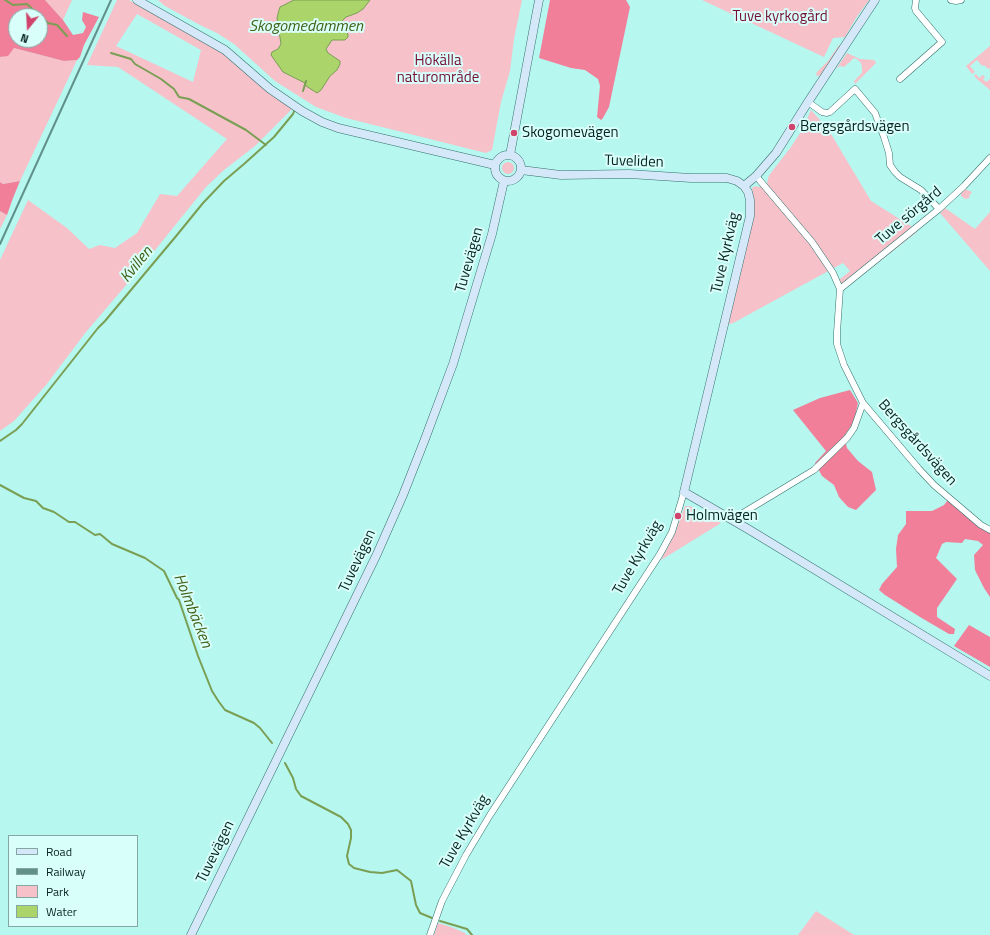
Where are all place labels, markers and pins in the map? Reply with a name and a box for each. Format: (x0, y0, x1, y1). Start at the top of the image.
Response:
place label: Bergsgårdsvägen (800, 118, 909, 136)
marker: Bergsgårdsvägen (787, 122, 797, 132)
place label: Skogomevägen (522, 124, 619, 142)
marker: Skogomevägen (509, 128, 519, 138)
place label: Holmvägen (686, 507, 758, 525)
marker: Holmvägen (673, 511, 683, 521)

